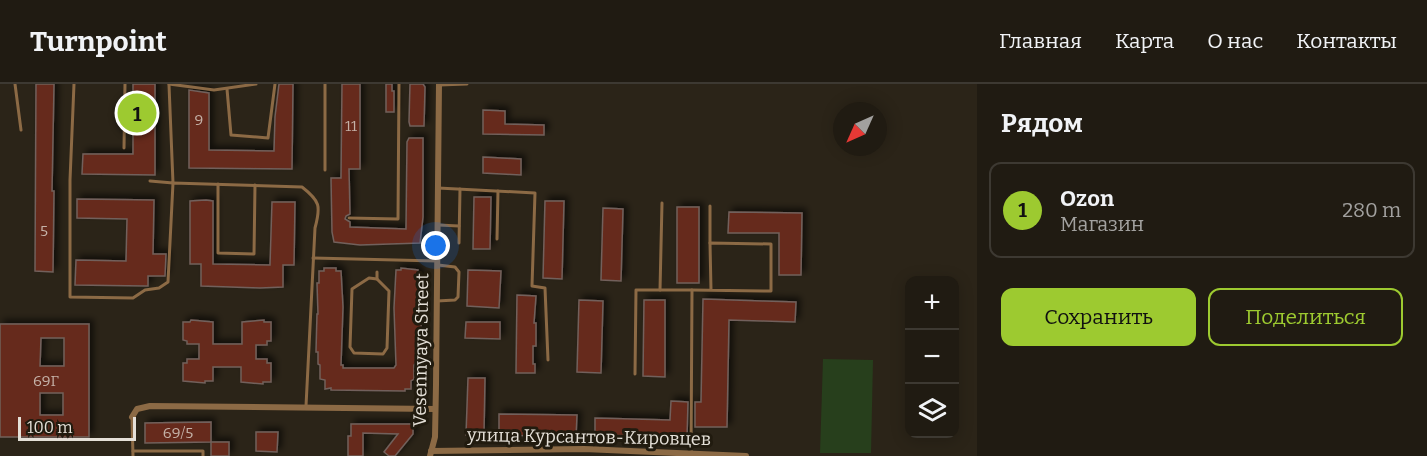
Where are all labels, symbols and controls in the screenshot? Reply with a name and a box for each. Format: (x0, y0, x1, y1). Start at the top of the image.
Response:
text: Turnpoint (30, 25, 167, 58)
text: Главная (999, 28, 1082, 54)
text: Карта (1115, 28, 1174, 54)
text: О нас (1207, 28, 1263, 54)
text: Контакты (1296, 28, 1397, 54)
pin: 1 (118, 90, 156, 135)
north arrow (833, 102, 887, 156)
text: Рядом (1001, 108, 1083, 139)
house number: 9 (195, 111, 203, 129)
house number: 11 (345, 117, 357, 135)
text: Ozon (1060, 185, 1114, 212)
text: 1 (1018, 198, 1027, 222)
text: 280 m (1342, 198, 1401, 222)
text: Магазин (1060, 212, 1144, 236)
house number: 5 (40, 222, 48, 240)
your location (421, 231, 450, 260)
street label: Vesennyaya Street (409, 273, 433, 427)
map controls (905, 276, 959, 438)
button: + (905, 276, 959, 330)
button: Сохранить (1001, 288, 1196, 346)
button: Поделиться (1208, 288, 1403, 346)
button: − (905, 330, 959, 384)
house number: 69Г (33, 372, 59, 390)
button: layers (905, 384, 959, 438)
scale bar (18, 414, 136, 442)
text: 100 m (27, 418, 72, 437)
house number: 69/5 (163, 424, 193, 442)
street label: улица Курсантов-Кировцев (466, 424, 711, 450)

